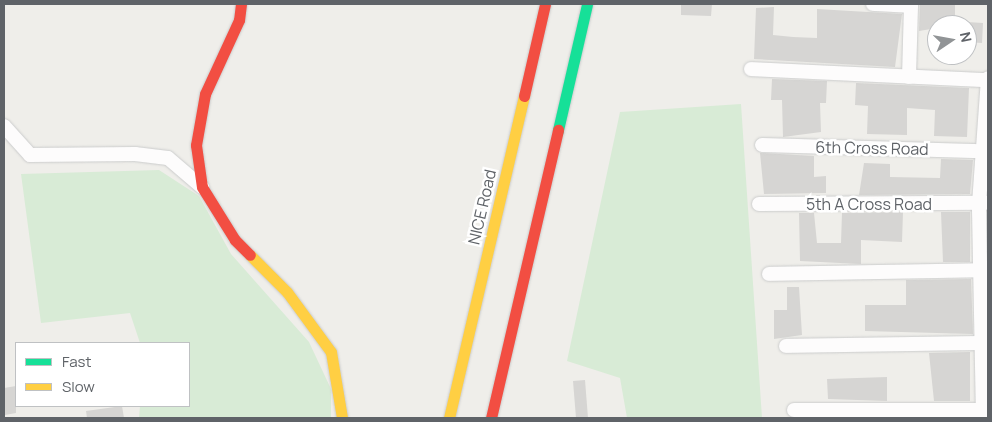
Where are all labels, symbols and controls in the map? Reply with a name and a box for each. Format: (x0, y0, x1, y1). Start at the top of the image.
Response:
north arrow (927, 15, 977, 65)
text: N (956, 30, 977, 44)
street label: 6th Cross Road (815, 137, 929, 159)
street label: NICE Road (464, 168, 500, 246)
street label: 5th A Cross Road (806, 194, 932, 214)
legend (15, 342, 190, 407)
text: Fast (62, 351, 91, 372)
text: Slow (62, 376, 95, 397)

